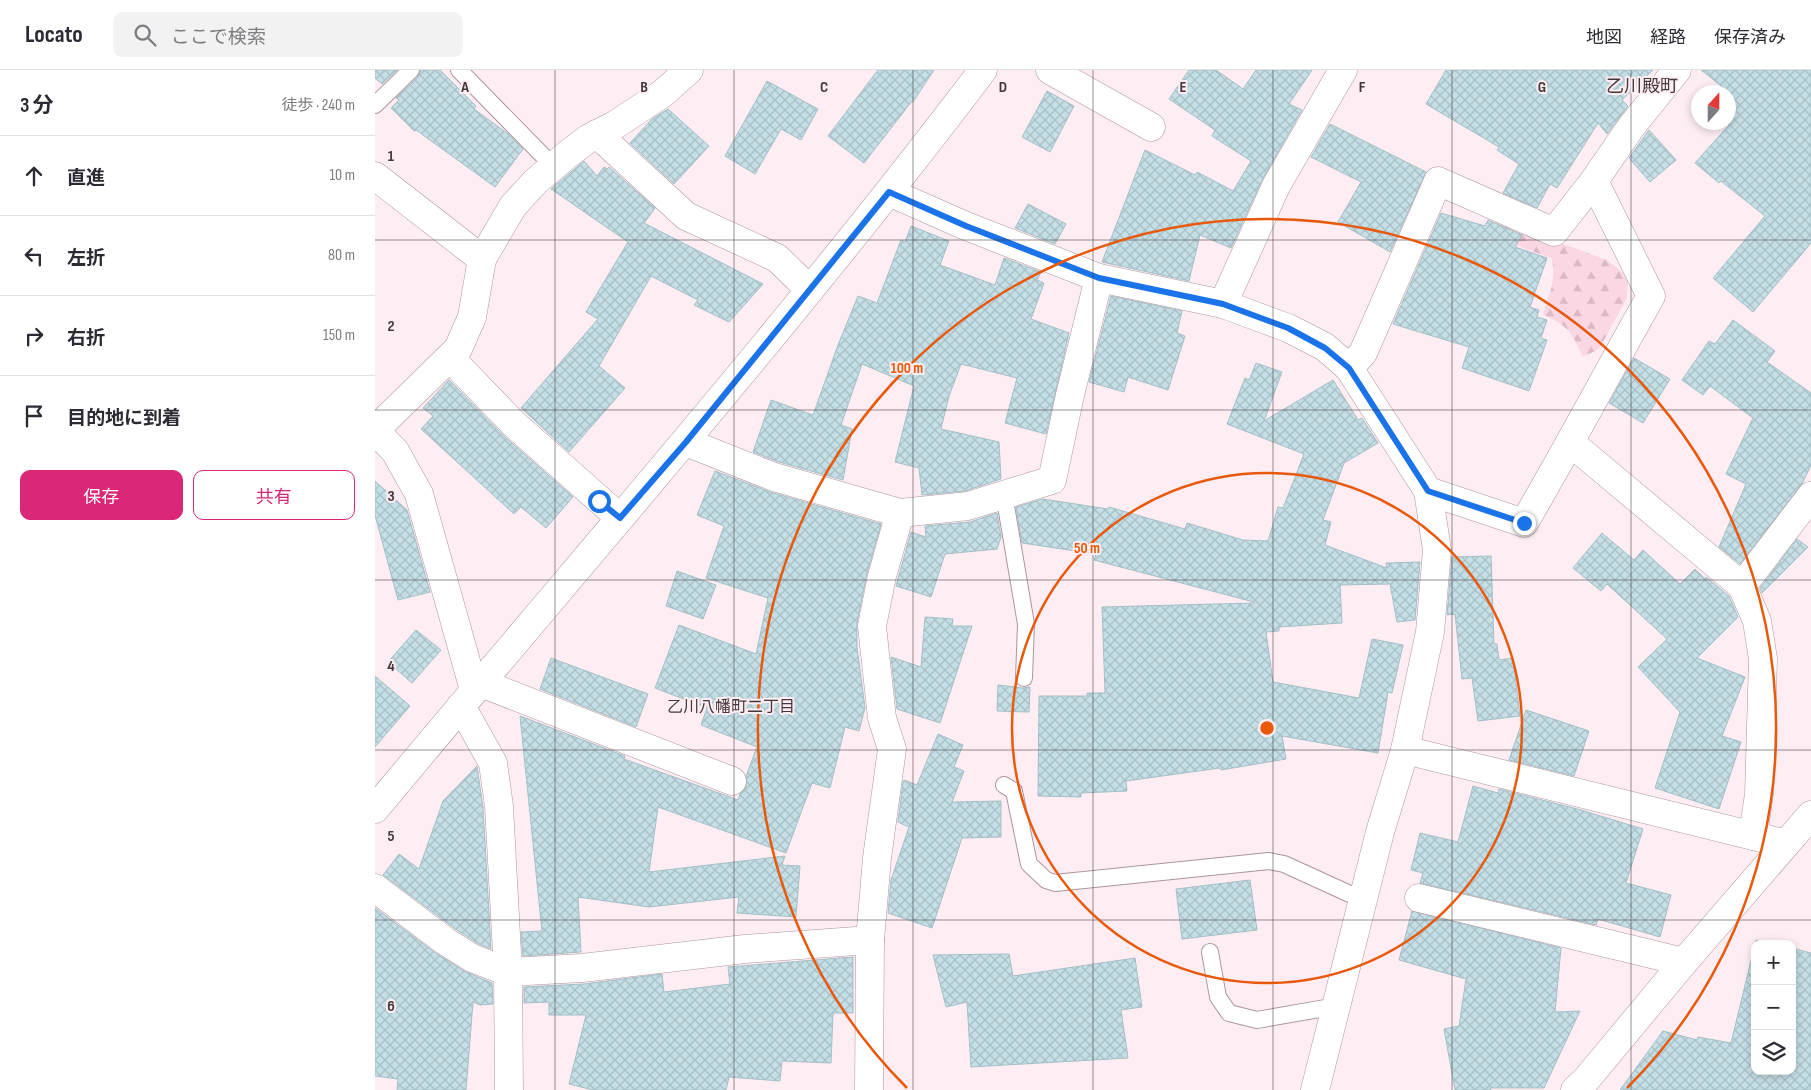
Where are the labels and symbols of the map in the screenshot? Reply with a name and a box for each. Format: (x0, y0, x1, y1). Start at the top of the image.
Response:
district label: 乙川殿町 (1606, 76, 1678, 97)
text: A (460, 78, 469, 97)
text: B (640, 78, 648, 97)
text: C (820, 78, 828, 97)
text: D (999, 78, 1007, 97)
text: E (1180, 78, 1187, 97)
text: F (1359, 78, 1366, 97)
text: G (1538, 78, 1546, 97)
north arrow (1691, 85, 1736, 130)
text: 1 (388, 147, 395, 166)
text: 2 (387, 317, 395, 336)
text: 100 m (891, 359, 923, 378)
text: 3 (387, 487, 395, 506)
route start (588, 490, 611, 513)
route end (1513, 512, 1536, 535)
text: 50 m (1074, 539, 1100, 558)
text: 4 (387, 657, 395, 676)
district label: 乙川八幡町二丁目 (667, 698, 795, 717)
centre of rings (1258, 719, 1276, 737)
text: 5 (387, 827, 395, 846)
text: 6 (387, 997, 395, 1016)

